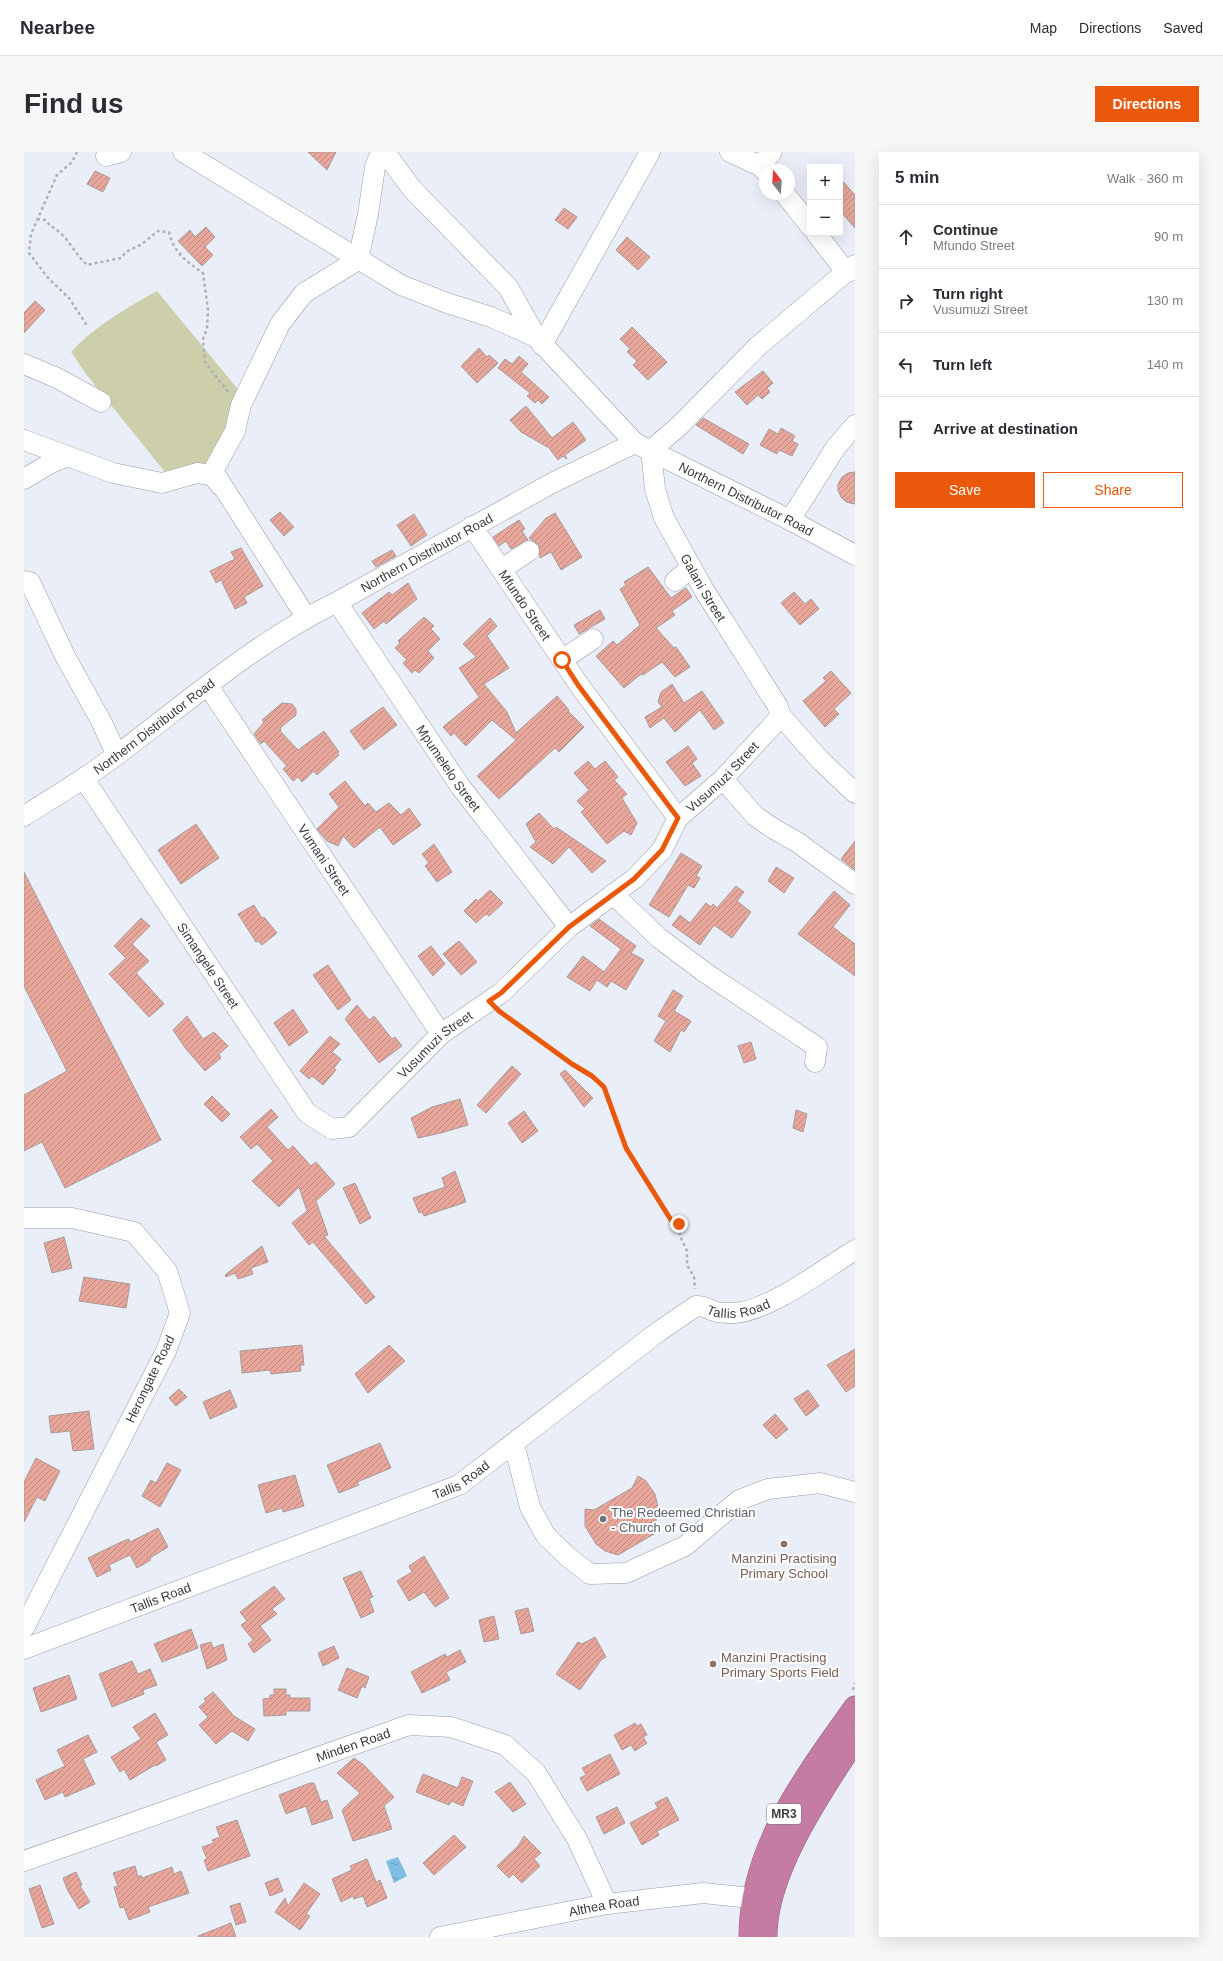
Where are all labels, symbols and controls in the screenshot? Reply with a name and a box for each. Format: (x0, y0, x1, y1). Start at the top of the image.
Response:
text: Nearbee (20, 17, 95, 38)
text: Map (1030, 20, 1057, 36)
text: Directions (1079, 20, 1141, 36)
text: Saved (1163, 20, 1203, 36)
button: Directions (1095, 86, 1199, 122)
text: Find us (24, 88, 124, 119)
north arrow (759, 164, 795, 200)
map controls (807, 164, 843, 236)
button: + (807, 164, 843, 200)
text: 5 min (895, 168, 939, 187)
text: Walk · 360 m (1107, 171, 1183, 186)
button: − (807, 200, 843, 236)
text: Continue (933, 221, 998, 238)
icon: ahead (895, 226, 917, 248)
text: 90 m (1154, 229, 1183, 244)
text: Mfundo Street (933, 238, 1015, 253)
text: Turn right (933, 285, 1003, 302)
icon: right (895, 290, 917, 312)
text: 130 m (1147, 293, 1183, 308)
text: Vusumuzi Street (933, 302, 1028, 317)
icon: left (895, 354, 917, 376)
text: Turn left (933, 356, 992, 373)
text: 140 m (1147, 357, 1183, 372)
icon: arrive (895, 418, 917, 440)
text: Arrive at destination (933, 420, 1078, 437)
street label: Northern Distributor Road (677, 459, 816, 539)
button: Save (895, 472, 1035, 508)
button: Share (1043, 472, 1183, 508)
street label: Northern Distributor Road (358, 510, 495, 595)
street label: Galani Street (678, 551, 730, 624)
street label: Mfundo Street (496, 567, 554, 643)
route start (553, 651, 571, 669)
street label: Northern Distributor Road (90, 675, 217, 777)
street label: Mpumelelo Street (414, 722, 484, 814)
street label: Vusumuzi Street (683, 738, 762, 815)
street label: Vumani Street (295, 821, 354, 898)
street label: Simangele Street (174, 920, 243, 1011)
street label: Vusumuzi Street (394, 1007, 475, 1081)
route end (670, 1215, 688, 1233)
street label: Tallis Road (705, 1296, 772, 1321)
street label: Herongate Road (122, 1333, 178, 1425)
street label: Tallis Road (430, 1457, 492, 1502)
place label: The Redeemed Christian - Church of God (611, 1505, 756, 1535)
marker: The Redeemed Christian - Church of God (598, 1514, 608, 1524)
marker: Manzini Practising Primary School (779, 1539, 789, 1549)
place label: Manzini Practising Primary School (731, 1551, 837, 1581)
street label: Tallis Road (128, 1579, 193, 1616)
place label: Manzini Practising Primary Sports Field (721, 1650, 839, 1680)
marker: Manzini Practising Primary Sports Field (708, 1659, 718, 1669)
street label: Minden Road (314, 1725, 392, 1765)
road number: MR3 (767, 1804, 801, 1824)
street label: Althea Road (567, 1893, 640, 1919)

